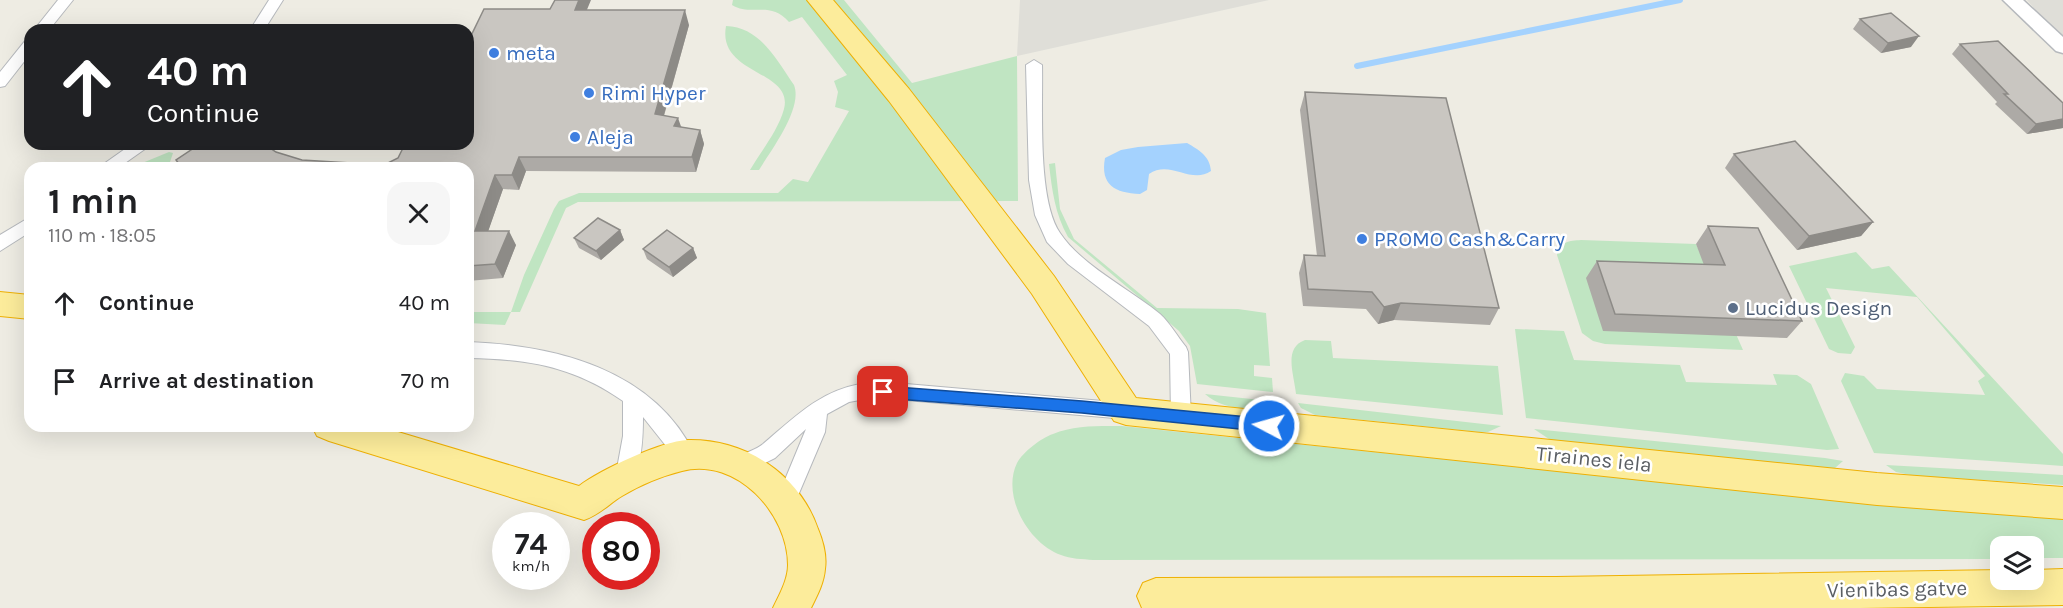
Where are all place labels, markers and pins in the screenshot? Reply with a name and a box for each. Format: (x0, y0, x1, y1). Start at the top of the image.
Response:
place label: meta (506, 41, 556, 65)
marker: meta (487, 46, 501, 60)
place label: Rimi Hyper (601, 81, 706, 105)
marker: Rimi Hyper (582, 86, 596, 100)
place label: Aleja (587, 125, 634, 149)
marker: Aleja (568, 130, 582, 144)
place label: PROMO Cash&Carry (1374, 227, 1565, 251)
marker: PROMO Cash&Carry (1355, 232, 1369, 246)
place label: Lucidus Design (1745, 296, 1892, 320)
marker: Lucidus Design (1726, 301, 1740, 315)
pin (857, 366, 908, 417)

